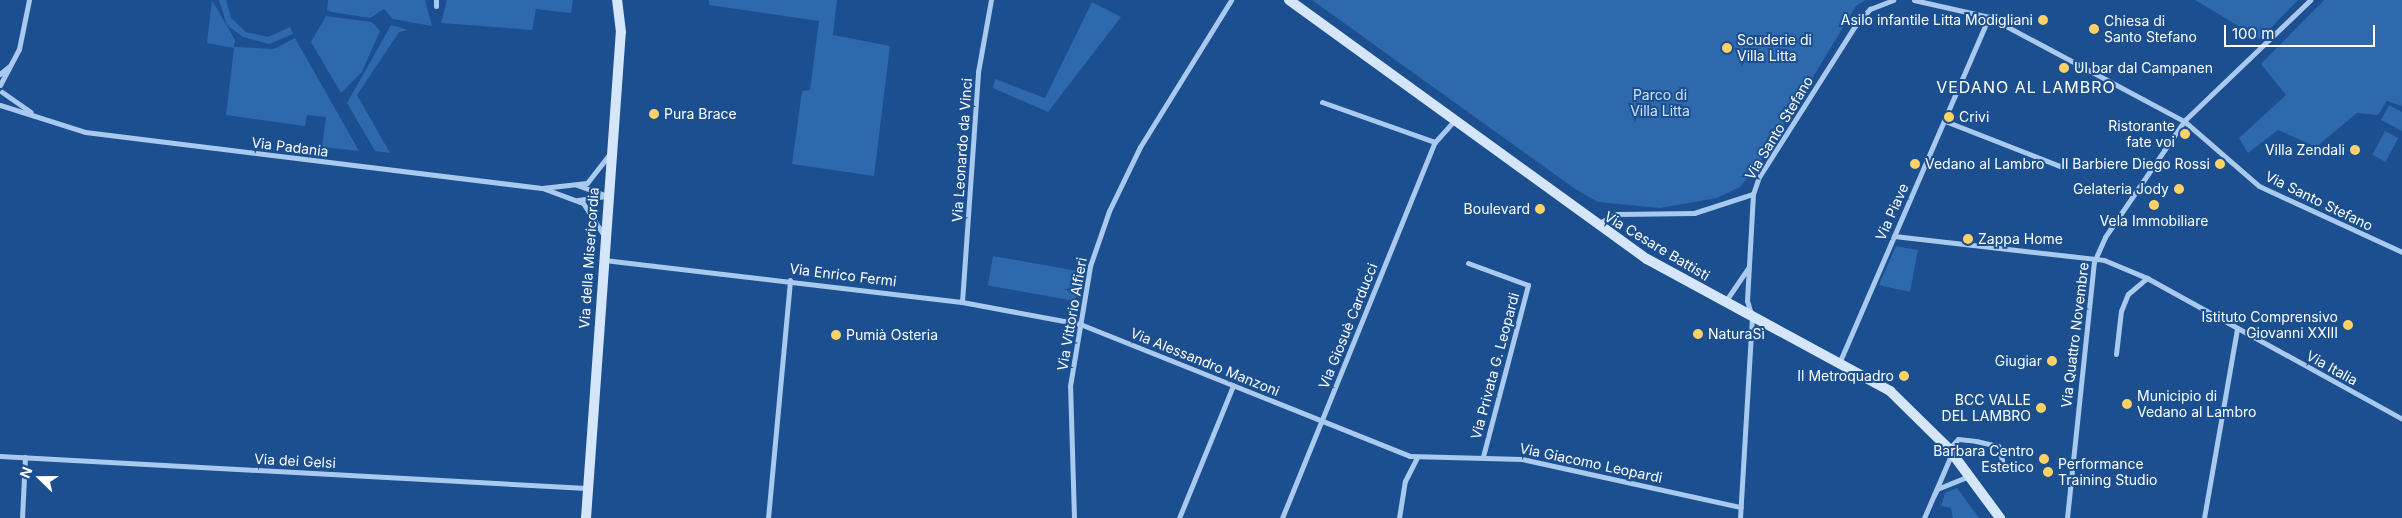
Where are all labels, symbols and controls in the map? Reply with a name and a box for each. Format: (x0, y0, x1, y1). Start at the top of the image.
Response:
place label: Asilo infantile Litta Modigliani (1841, 12, 2033, 28)
place label: Chiesa di Santo Stefano (2104, 13, 2197, 46)
marker: Asilo infantile Litta Modigliani (2037, 14, 2049, 26)
scale bar (2227, 15, 2378, 47)
marker: Chiesa di Santo Stefano (2088, 23, 2100, 35)
text: 100 m (2232, 24, 2274, 43)
place label: Scuderie di Villa Litta (1737, 32, 1812, 64)
marker: Scuderie di Villa Litta (1721, 42, 1733, 54)
place label: Ul bar dal Campanen (2074, 60, 2213, 76)
marker: Ul bar dal Campanen (2058, 62, 2070, 74)
street label: Via Santo Stefano (1741, 73, 1817, 183)
street label: Via Leonardo da Vinci (949, 77, 975, 223)
district label: VEDANO AL LAMBRO (1934, 77, 2118, 97)
park label: Parco di Villa Litta (1630, 87, 1690, 120)
place label: Pura Brace (664, 106, 737, 122)
marker: Pura Brace (648, 108, 660, 120)
place label: Crivi (1959, 109, 1989, 125)
marker: Crivi (1943, 111, 1955, 123)
place label: Ristorante fate voi (2108, 118, 2175, 150)
marker: Ristorante fate voi (2179, 128, 2191, 140)
street label: Via Padania (250, 134, 330, 160)
place label: Villa Zendali (2265, 142, 2345, 158)
marker: Villa Zendali (2349, 144, 2361, 156)
place label: Vedano al Lambro (1925, 156, 2044, 172)
place label: Il Barbiere Diego Rossi (2061, 156, 2210, 172)
marker: Vedano al Lambro (1909, 158, 1921, 170)
marker: Il Barbiere Diego Rossi (2214, 158, 2226, 170)
street label: Via Santo Stefano (2262, 168, 2376, 234)
street label: Via Piave (1872, 181, 1912, 243)
place label: Gelateria Jody (2073, 181, 2169, 197)
marker: Gelateria Jody (2173, 183, 2185, 195)
street label: Via della Misericordia (576, 187, 602, 329)
marker: Vela Immobiliare (2148, 199, 2160, 211)
place label: Boulevard (1464, 201, 1530, 217)
marker: Boulevard (1534, 203, 1546, 215)
street label: Via Cesare Battisti (1601, 208, 1713, 284)
place label: Vela Immobiliare (2100, 213, 2208, 229)
place label: Zappa Home (1978, 231, 2063, 247)
marker: Zappa Home (1962, 233, 1974, 245)
street label: Via Vittorio Alfieri (1054, 256, 1090, 372)
street label: Via Enrico Fermi (788, 260, 898, 290)
street label: Via Giosuè Carducci (1315, 261, 1381, 391)
street label: Via Quattro Novembre (2058, 261, 2092, 409)
street label: Via Privata G. Leopardi (1467, 291, 1523, 441)
place label: Istituto Comprensivo Giovanni XXIII (2202, 309, 2338, 342)
marker: Istituto Comprensivo Giovanni XXIII (2342, 319, 2354, 331)
street label: Via Alessandro Manzoni (1128, 324, 1282, 400)
place label: NaturaSì (1708, 326, 1765, 342)
place label: Pumià Osteria (846, 327, 938, 343)
marker: NaturaSì (1692, 328, 1704, 340)
marker: Pumià Osteria (830, 329, 842, 341)
street label: Via Italia (2303, 347, 2361, 389)
place label: Giugiar (1995, 353, 2042, 369)
marker: Giugiar (2046, 355, 2058, 367)
place label: Il Metroquadro (1797, 368, 1894, 384)
marker: Il Metroquadro (1898, 370, 1910, 382)
place label: Municipio di Vedano al Lambro (2137, 388, 2256, 421)
place label: BCC VALLE DEL LAMBRO (1942, 392, 2031, 424)
marker: Municipio di Vedano al Lambro (2121, 398, 2133, 410)
marker: BCC VALLE DEL LAMBRO (2035, 402, 2047, 414)
street label: Via Giacomo Leopardi (1518, 440, 1664, 486)
place label: Barbara Centro Estetico (1933, 443, 2034, 476)
street label: Via dei Gelsi (254, 450, 336, 472)
north arrow (15, 453, 65, 503)
marker: Barbara Centro Estetico (2038, 453, 2050, 465)
place label: Performance Training Studio (2058, 456, 2157, 488)
text: N (16, 464, 36, 480)
marker: Performance Training Studio (2042, 466, 2054, 478)

